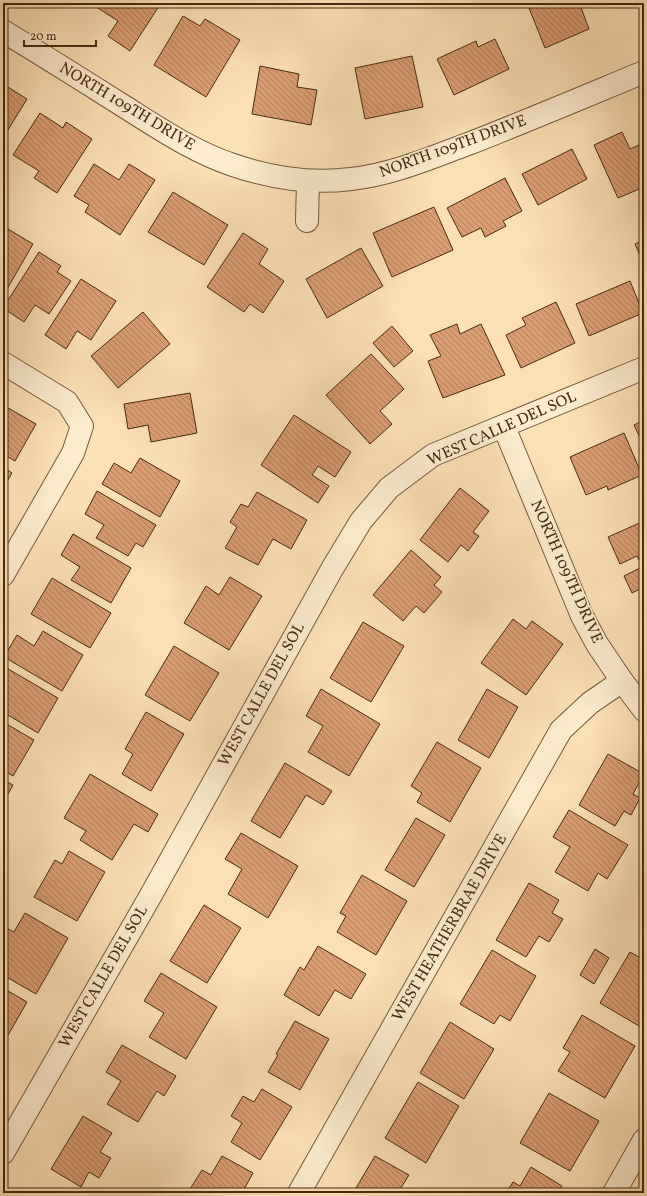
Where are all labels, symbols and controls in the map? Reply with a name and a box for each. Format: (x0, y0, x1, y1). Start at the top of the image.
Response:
scale bar (24, 22, 96, 48)
text: 20 m (30, 29, 57, 45)
street label: NORTH 109TH DRIVE (55, 58, 199, 156)
street label: NORTH 109TH DRIVE (376, 110, 530, 184)
street label: WEST CALLE DEL SOL (424, 386, 580, 472)
street label: NORTH 109TH DRIVE (524, 497, 608, 647)
street label: WEST CALLE DEL SOL (213, 619, 311, 771)
street label: WEST HEATHERBRAE DRIVE (387, 830, 513, 1026)
street label: WEST CALLE DEL SOL (54, 902, 154, 1052)

